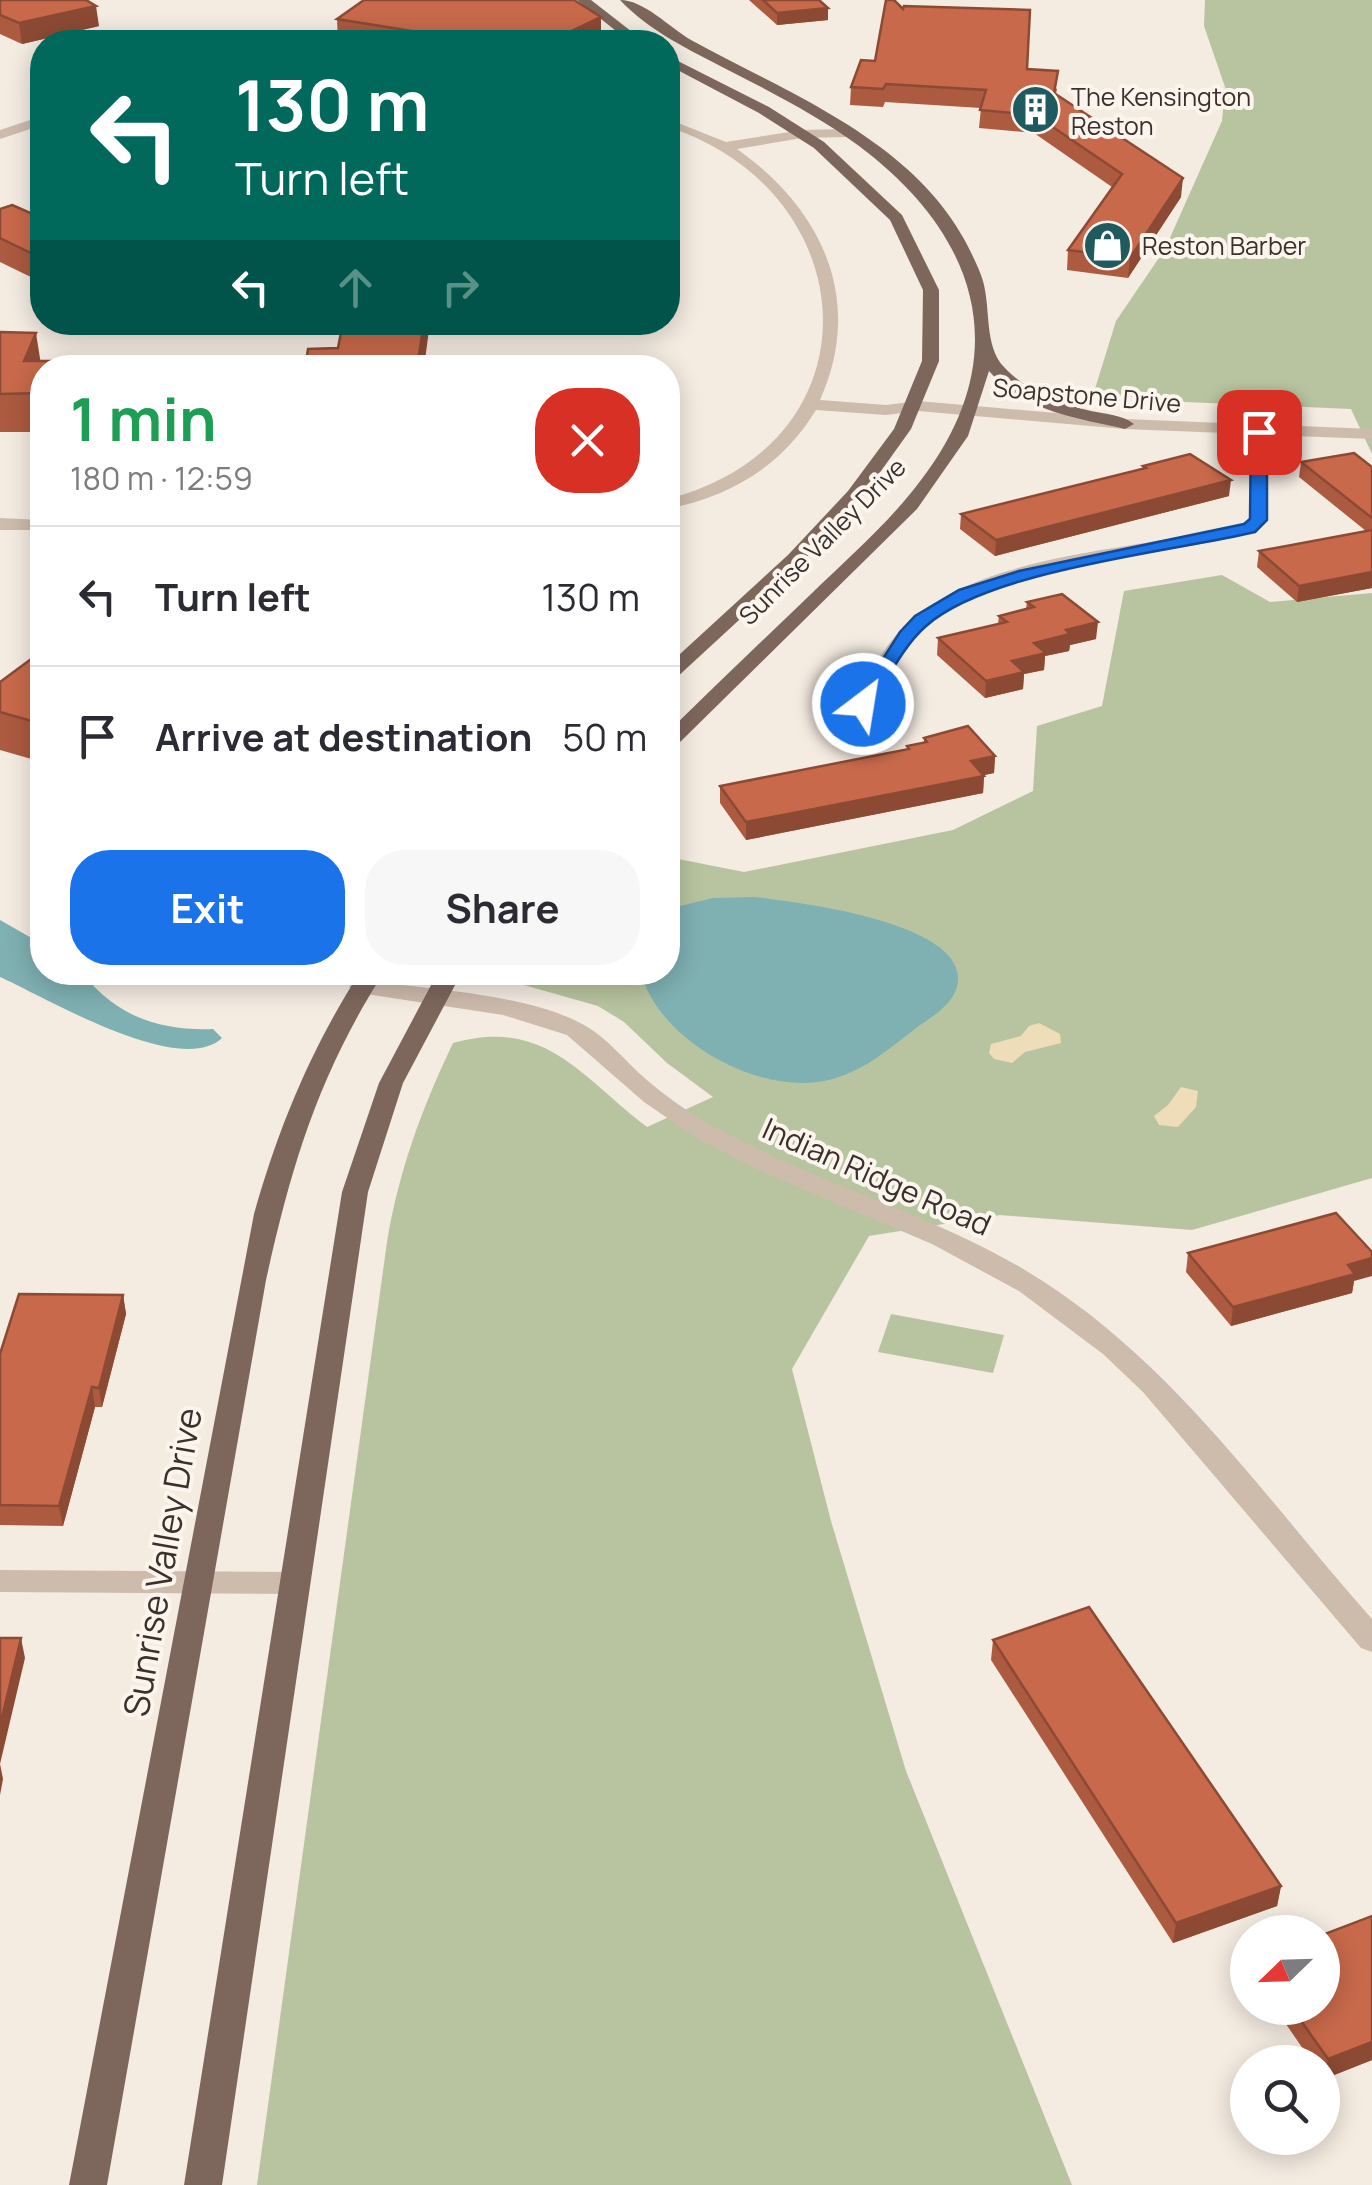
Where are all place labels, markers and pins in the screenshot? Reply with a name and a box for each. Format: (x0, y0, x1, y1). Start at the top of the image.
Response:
place label: The Kensington Reston (1071, 79, 1251, 143)
building icon: The Kensington Reston (1010, 84, 1062, 136)
shop icon: Reston Barber (1081, 219, 1133, 271)
place label: Reston Barber (1142, 228, 1306, 263)
pin (1217, 390, 1302, 475)

